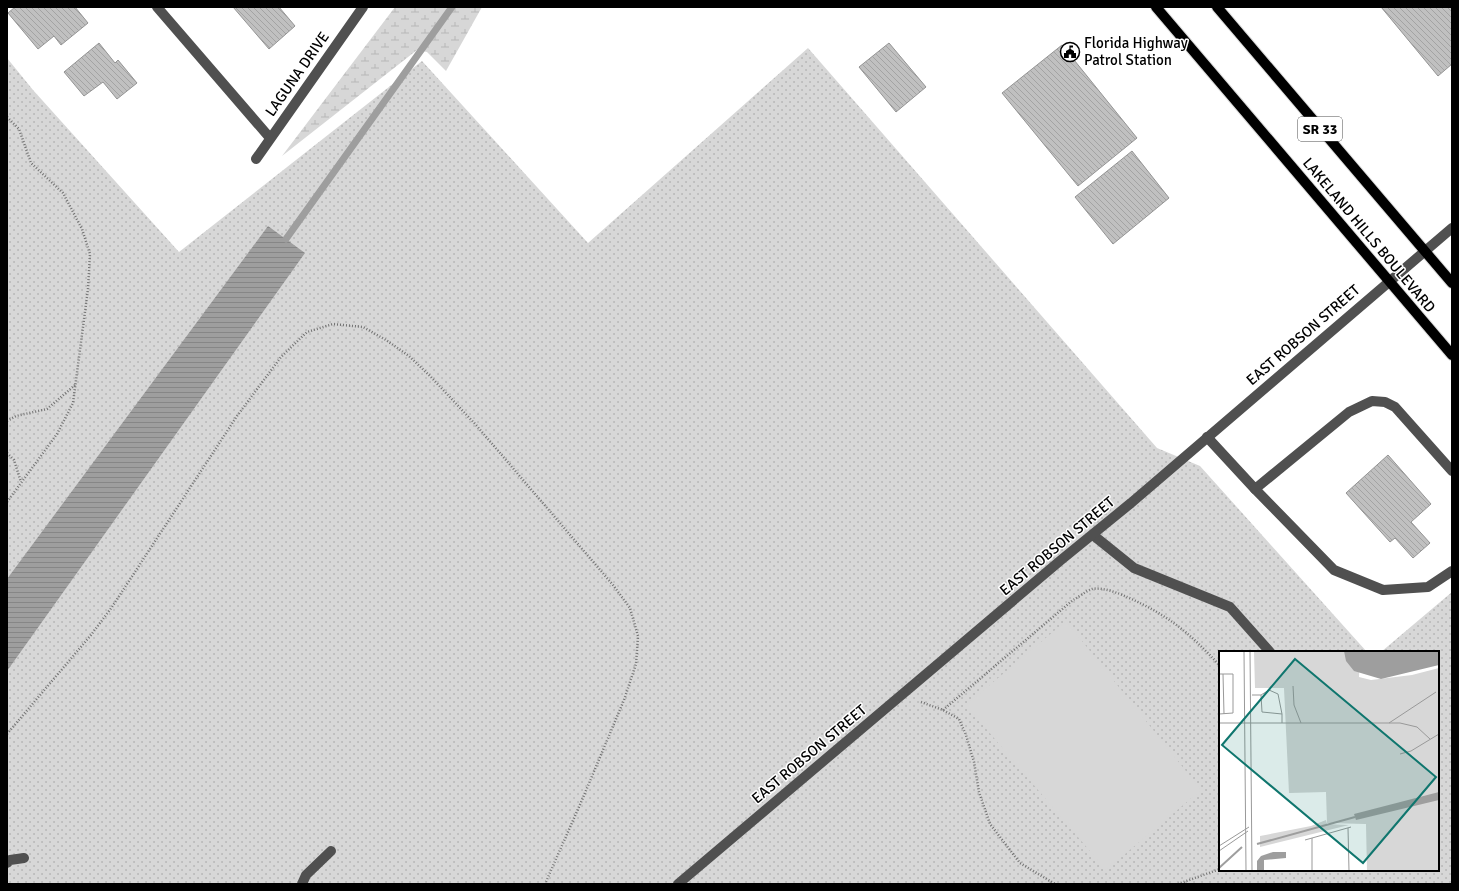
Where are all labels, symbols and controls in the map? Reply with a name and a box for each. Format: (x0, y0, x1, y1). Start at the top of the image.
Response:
street label: LAGUNA DRIVE (261, 28, 333, 120)
place label: Florida Highway Patrol Station (1084, 34, 1188, 69)
public building icon: Florida Highway Patrol Station (1059, 41, 1081, 63)
road number: SR 33 (1298, 117, 1342, 141)
street label: LAKELAND HILLS BOULEVARD (1299, 154, 1439, 316)
street label: EAST ROBSON STREET (1243, 280, 1364, 389)
street label: EAST ROBSON STREET (996, 492, 1119, 599)
inset map (1219, 651, 1439, 871)
street label: EAST ROBSON STREET (748, 700, 871, 807)

